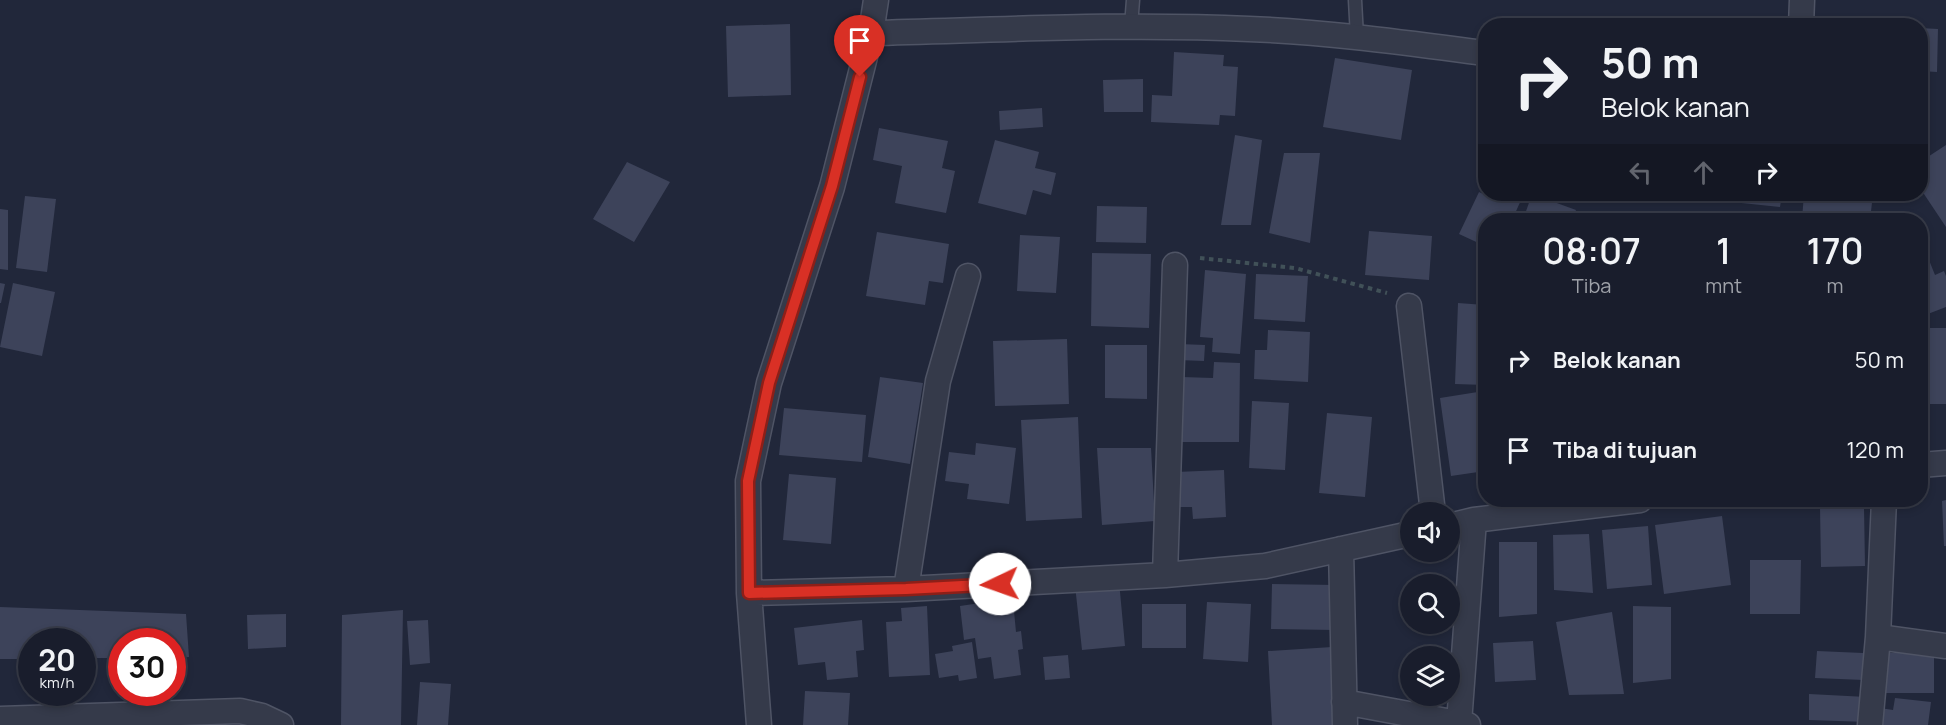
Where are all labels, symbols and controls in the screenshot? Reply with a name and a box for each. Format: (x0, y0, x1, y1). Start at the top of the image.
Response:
pin (834, 15, 885, 77)
icon: arrive (843, 24, 876, 57)
text: 50 m (1601, 33, 1699, 91)
icon: right (1502, 42, 1580, 120)
text: Belok kanan (1601, 88, 1750, 125)
icon: left (1624, 156, 1657, 189)
icon: ahead (1687, 156, 1720, 189)
icon: right (1750, 156, 1783, 189)
text: 08:07 (1542, 226, 1641, 275)
text: 1 (1716, 226, 1731, 275)
text: 170 (1806, 226, 1864, 275)
text: Tiba (1572, 272, 1611, 299)
text: mnt (1705, 272, 1742, 299)
text: m (1827, 272, 1844, 299)
icon: right (1502, 344, 1535, 377)
text: Belok kanan (1553, 345, 1681, 375)
text: 50 m (1855, 345, 1904, 375)
icon: arrive (1502, 434, 1535, 467)
text: Tiba di tujuan (1553, 435, 1697, 465)
text: 120 m (1846, 435, 1904, 465)
map controls (1400, 502, 1460, 706)
button: sound (1400, 502, 1460, 562)
position arrow (968, 552, 1032, 616)
button: search (1400, 574, 1460, 634)
speed limit sign: 30 (108, 628, 186, 706)
text: 20 (38, 639, 76, 680)
button: layers (1400, 646, 1460, 706)
text: km/h (40, 672, 74, 693)

